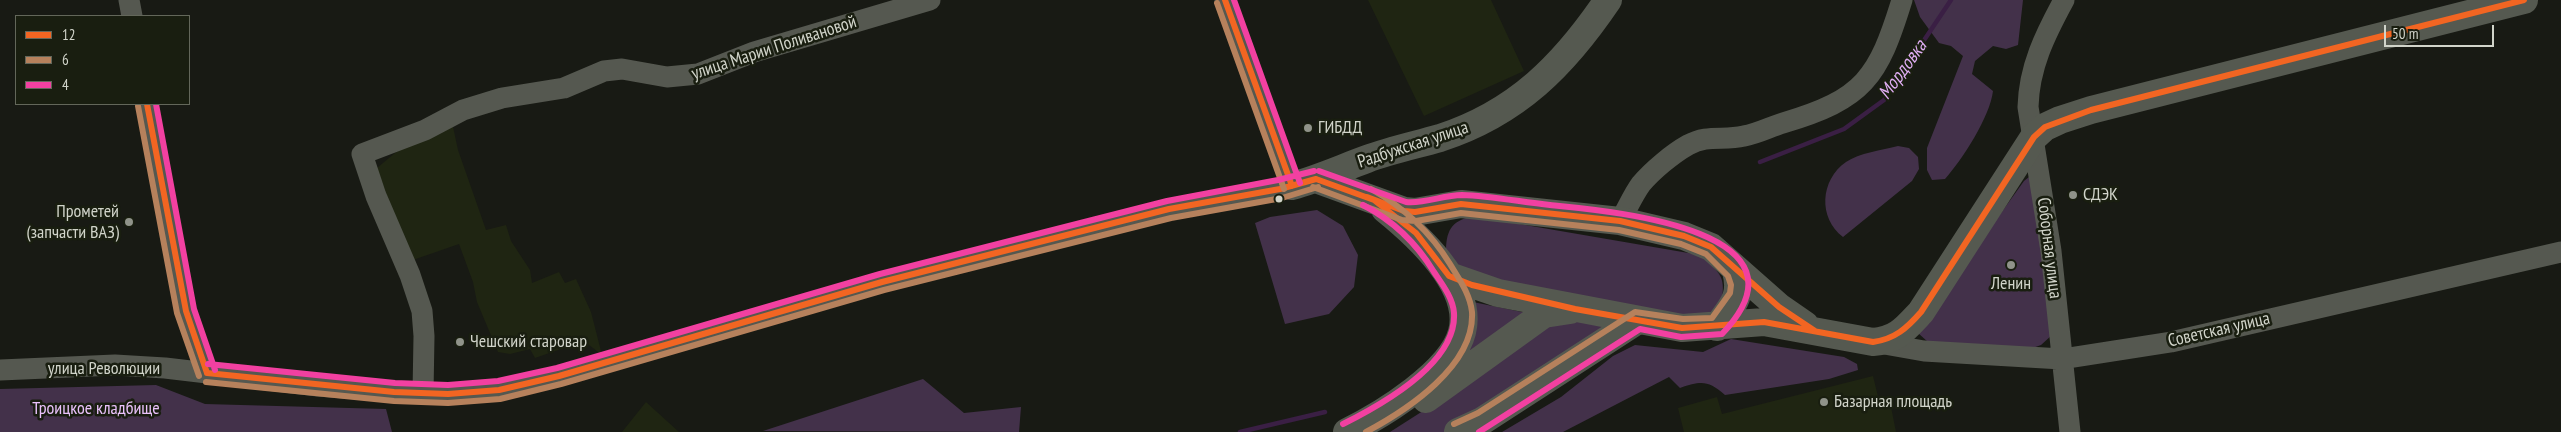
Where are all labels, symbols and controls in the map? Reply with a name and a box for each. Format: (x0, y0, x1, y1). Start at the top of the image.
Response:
street label: улица Марии Поливановой (689, 11, 859, 85)
legend (15, 15, 190, 105)
scale bar (2386, 15, 2496, 47)
text: 50 m (2392, 24, 2418, 43)
text: 12 (62, 25, 76, 44)
water label: Мордовка (1874, 36, 1932, 104)
text: 6 (62, 50, 69, 69)
text: 4 (62, 75, 69, 94)
place label: ГИБДД (1318, 117, 1362, 139)
street label: Радбужская улица (1355, 117, 1471, 173)
marker: ГИБДД (1302, 122, 1314, 134)
place label: СДЭК (2083, 184, 2118, 206)
marker: СДЭК (2067, 189, 2079, 201)
unlabelled marker (1274, 194, 1284, 204)
street label: Соборная улица (2032, 196, 2066, 300)
place label: Прометей (запчасти ВАЗ) (27, 201, 119, 243)
marker: Прометей (запчасти ВАЗ) (123, 216, 135, 228)
marker: Ленин (2005, 259, 2017, 271)
place label: Ленин (1991, 273, 2031, 295)
street label: Советская улица (2166, 308, 2272, 352)
place label: Чешский старовар (470, 331, 587, 353)
marker: Чешский старовар (454, 336, 466, 348)
street label: улица Революции (48, 358, 160, 380)
place label: Базарная площадь (1834, 391, 1952, 413)
marker: Базарная площадь (1818, 396, 1830, 408)
park label: Троицкое кладбище (32, 398, 160, 420)

